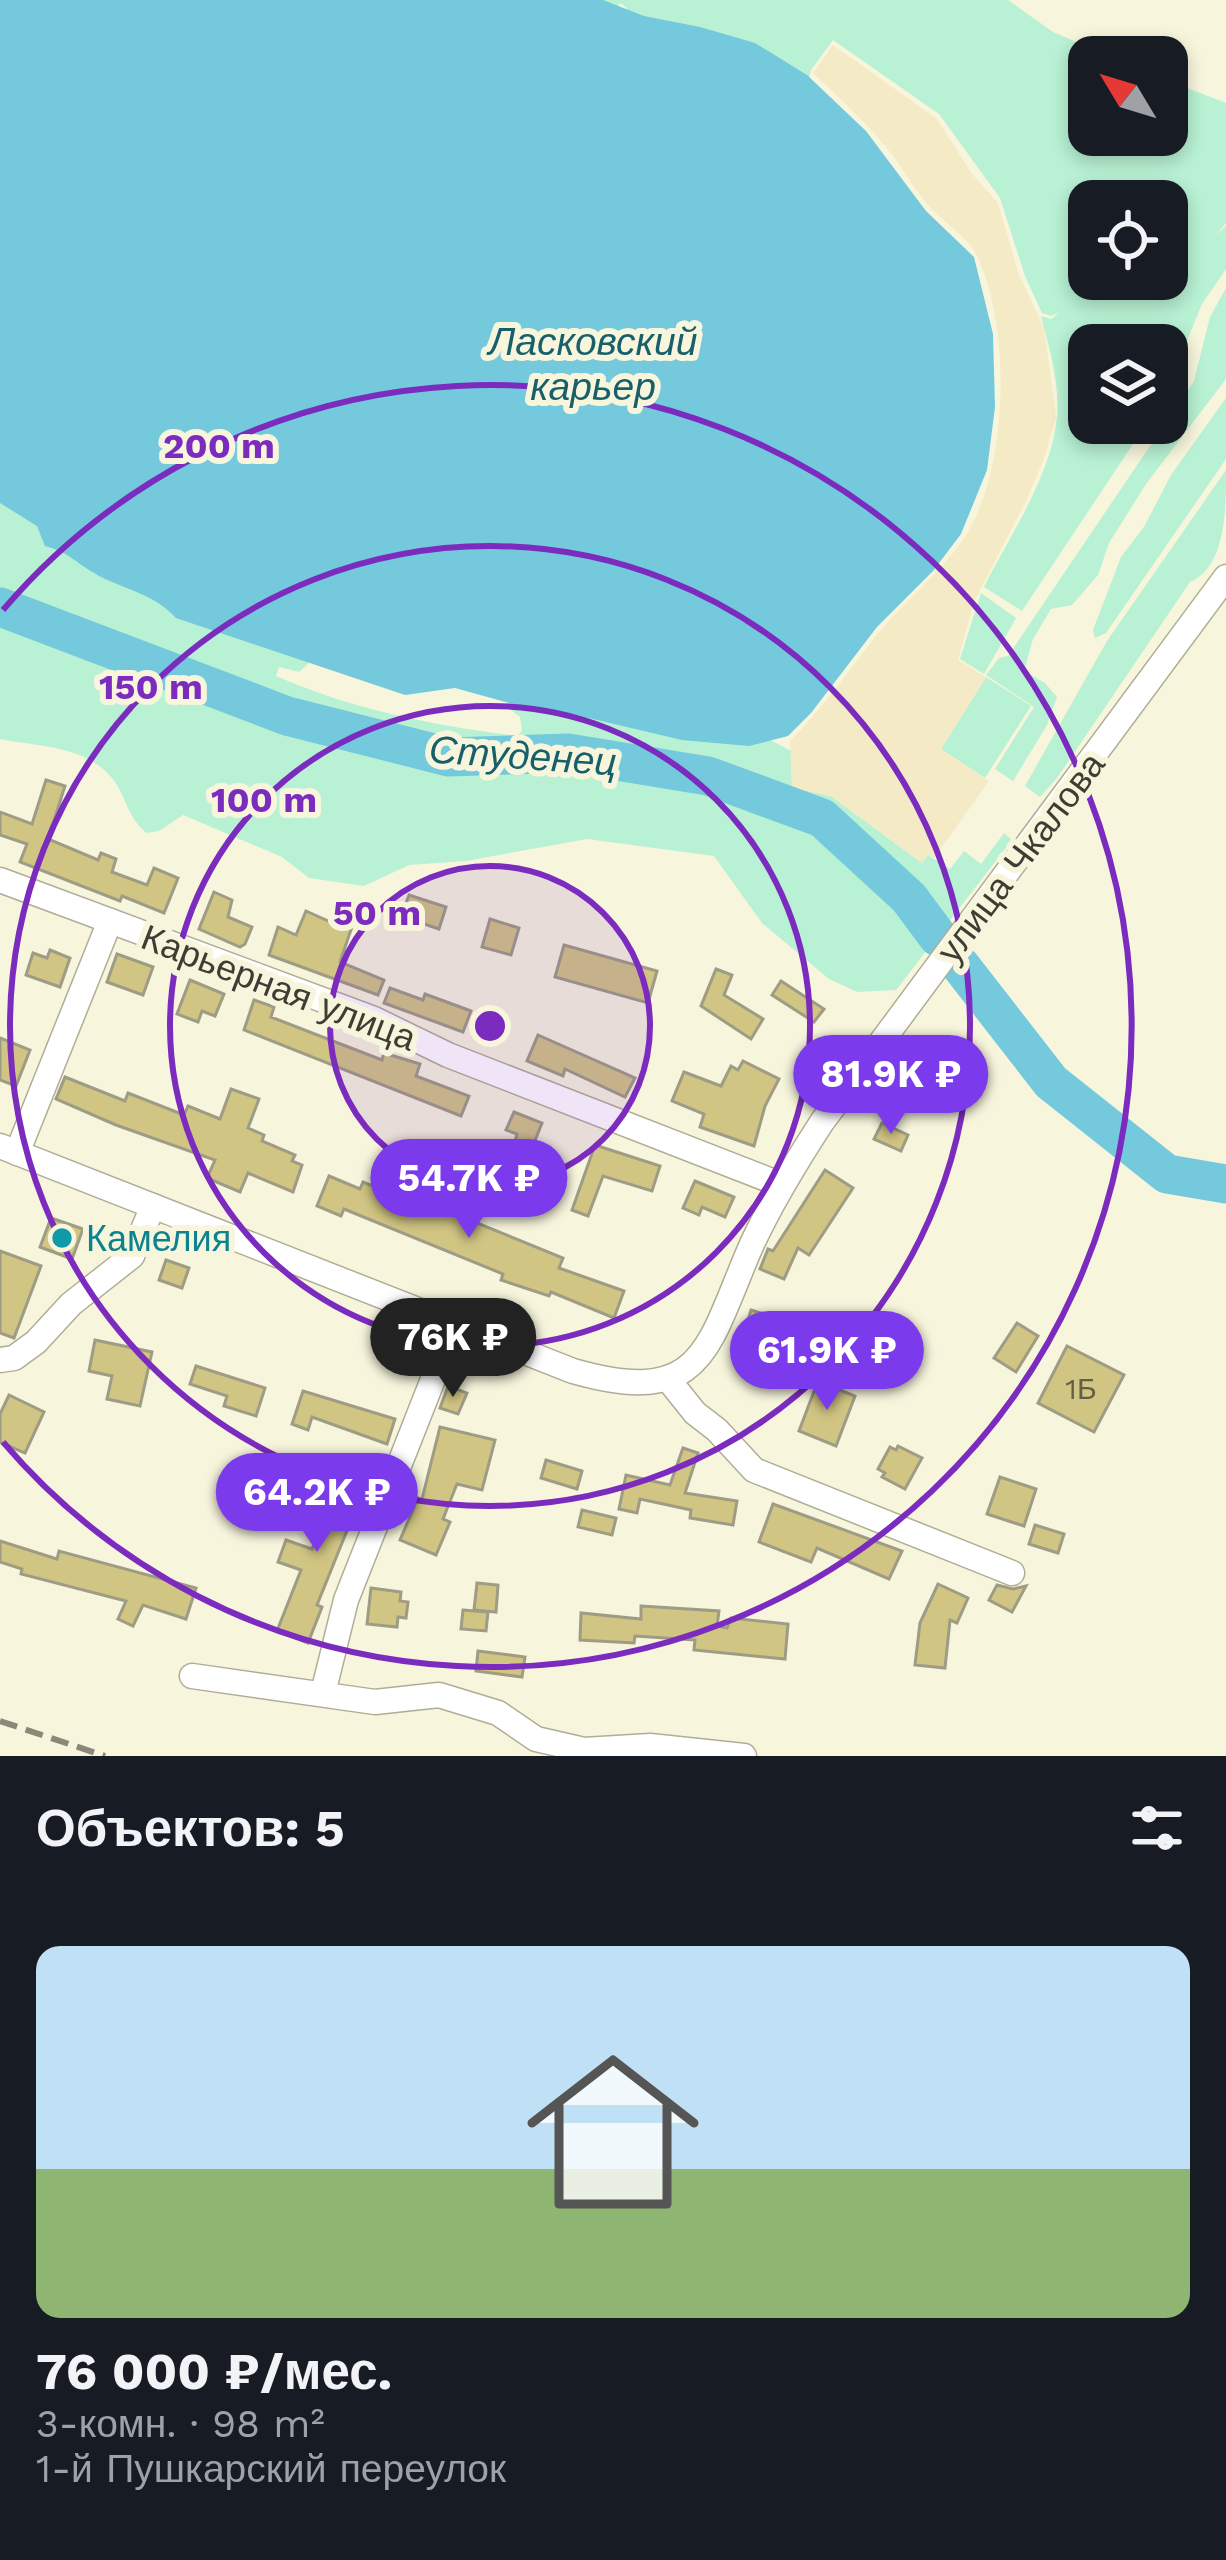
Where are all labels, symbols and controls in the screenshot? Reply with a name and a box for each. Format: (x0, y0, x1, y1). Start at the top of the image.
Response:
north arrow (1068, 36, 1188, 156)
map controls (1068, 36, 1188, 444)
button: locate (1068, 180, 1188, 300)
water label: Ласковский карьер (486, 319, 697, 409)
button: layers (1068, 324, 1188, 444)
text: 200 m (163, 425, 275, 467)
text: 150 m (99, 666, 203, 708)
water label: Студенец (428, 726, 618, 785)
street label: улица Чкалова (928, 744, 1114, 971)
text: 100 m (211, 779, 317, 821)
text: 50 m (333, 892, 421, 934)
street label: Карьерная улица (136, 916, 423, 1060)
centre of rings (469, 1005, 511, 1047)
pin: 81.9K ₽ (780, 1035, 1002, 1137)
text: 81.9K ₽ (820, 1051, 962, 1096)
pin: 54.7K ₽ (358, 1139, 580, 1241)
text: 54.7K ₽ (397, 1155, 541, 1200)
place label: Камелия (86, 1218, 231, 1260)
marker: Камелия (49, 1225, 75, 1251)
pin: 76K ₽ (369, 1298, 537, 1400)
pin: 61.9K ₽ (716, 1311, 938, 1413)
text: 76K ₽ (397, 1314, 509, 1359)
text: 61.9K ₽ (757, 1327, 897, 1372)
house number: 1Б (1065, 1371, 1097, 1406)
pin: 64.2K ₽ (206, 1453, 428, 1555)
text: 64.2K ₽ (243, 1469, 391, 1514)
icon: filters (1124, 1795, 1190, 1861)
text: Объектов: 5 (36, 1799, 345, 1858)
icon: home (505, 2024, 721, 2240)
text: 76 000 ₽/мес. (36, 2342, 392, 2401)
text: 3-комн. · 98 m² (36, 2401, 325, 2446)
text: 1-й Пушкарский переулок (36, 2446, 506, 2491)

